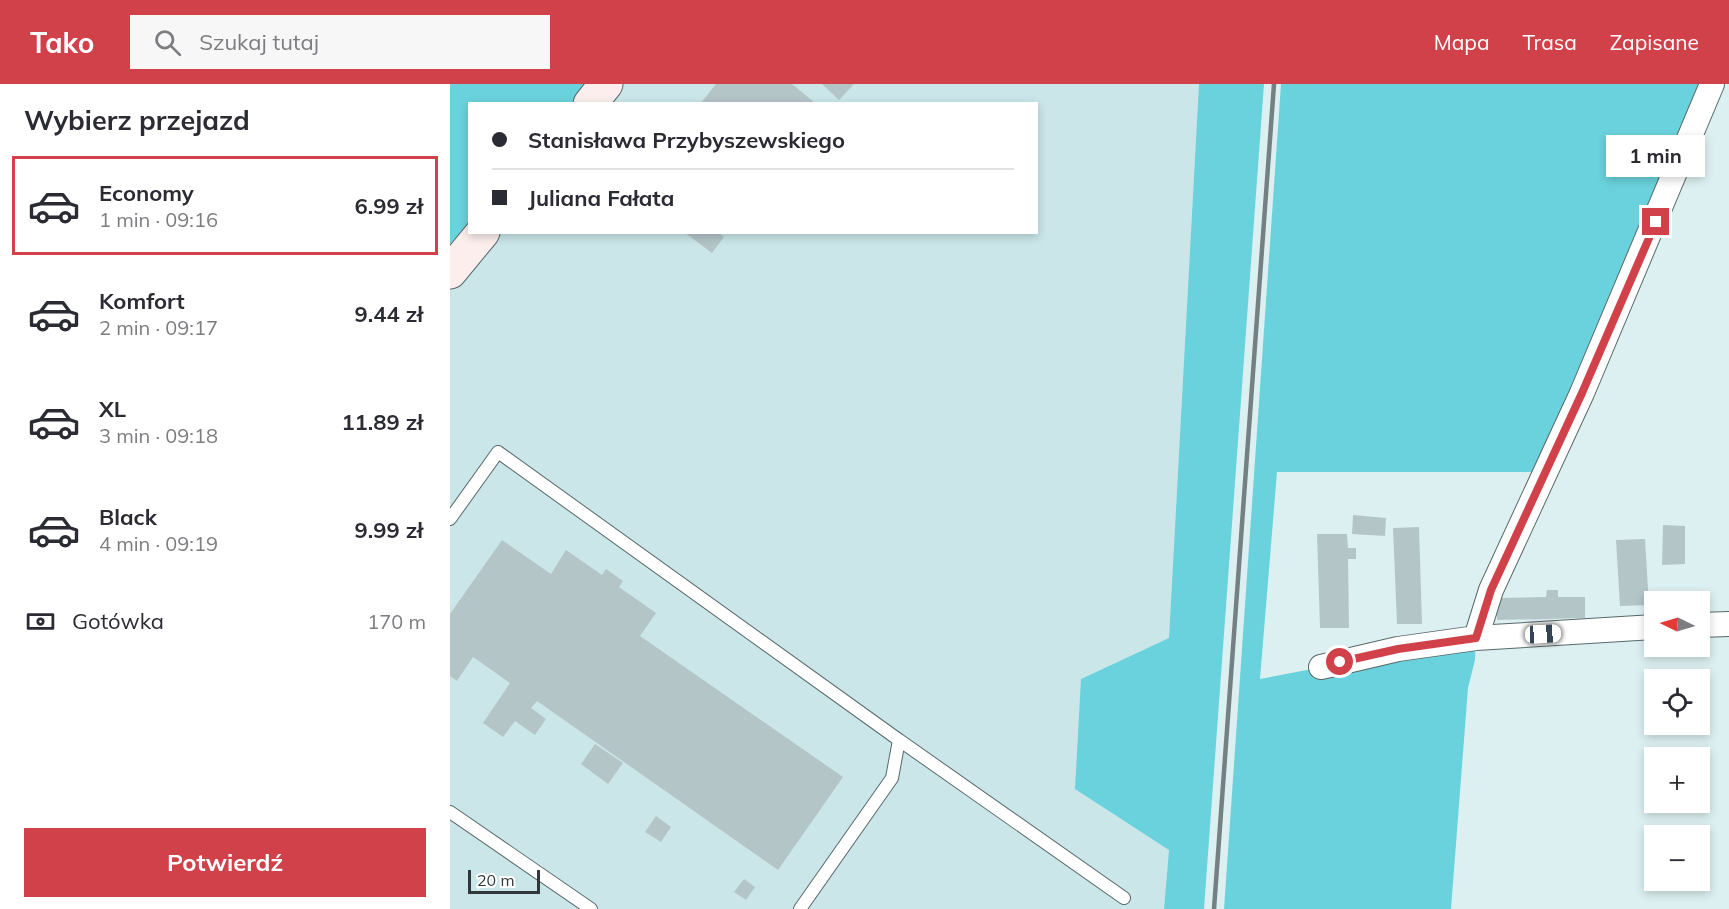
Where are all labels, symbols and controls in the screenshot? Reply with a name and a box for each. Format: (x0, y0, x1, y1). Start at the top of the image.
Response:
search box (130, 15, 550, 69)
text: Tako (30, 25, 94, 60)
icon: search (151, 26, 184, 59)
text: Szukaj tutaj (199, 28, 319, 56)
text: Mapa (1434, 29, 1490, 55)
text: Trasa (1523, 29, 1577, 55)
text: Zapisane (1610, 29, 1699, 55)
text: Wybierz przejazd (24, 103, 250, 137)
text: Stanisława Przybyszewskiego (528, 126, 845, 154)
callout: 1 min (1606, 135, 1706, 177)
text: 1 min (1629, 143, 1682, 168)
icon: car (27, 179, 81, 233)
text: Economy (99, 179, 194, 207)
text: Juliana Fałata (528, 184, 674, 212)
text: 6.99 zł (355, 192, 423, 220)
text: 1 min · 09:16 (99, 207, 218, 232)
route end (1642, 208, 1669, 235)
icon: car (27, 287, 81, 341)
text: Komfort (99, 287, 185, 315)
text: 9.44 zł (355, 300, 423, 328)
text: 2 min · 09:17 (99, 315, 218, 340)
icon: car (27, 395, 81, 449)
text: XL (99, 395, 126, 423)
text: 11.89 zł (341, 408, 423, 436)
text: 3 min · 09:18 (99, 423, 218, 448)
icon: car (27, 503, 81, 557)
text: Black (99, 503, 157, 531)
text: 9.99 zł (355, 516, 423, 544)
text: 4 min · 09:19 (99, 531, 218, 556)
north arrow (1644, 591, 1710, 657)
map controls (1644, 591, 1710, 891)
icon: cash (24, 605, 57, 638)
text: Gotówka (72, 607, 164, 635)
text: 170 m (367, 609, 426, 634)
car (1525, 624, 1561, 644)
route start (1326, 648, 1353, 675)
button: locate (1644, 669, 1710, 735)
button: + (1644, 747, 1710, 813)
button: − (1644, 825, 1710, 891)
button: Potwierdź (24, 828, 426, 897)
scale bar (468, 867, 540, 894)
text: 20 m (477, 870, 514, 890)

